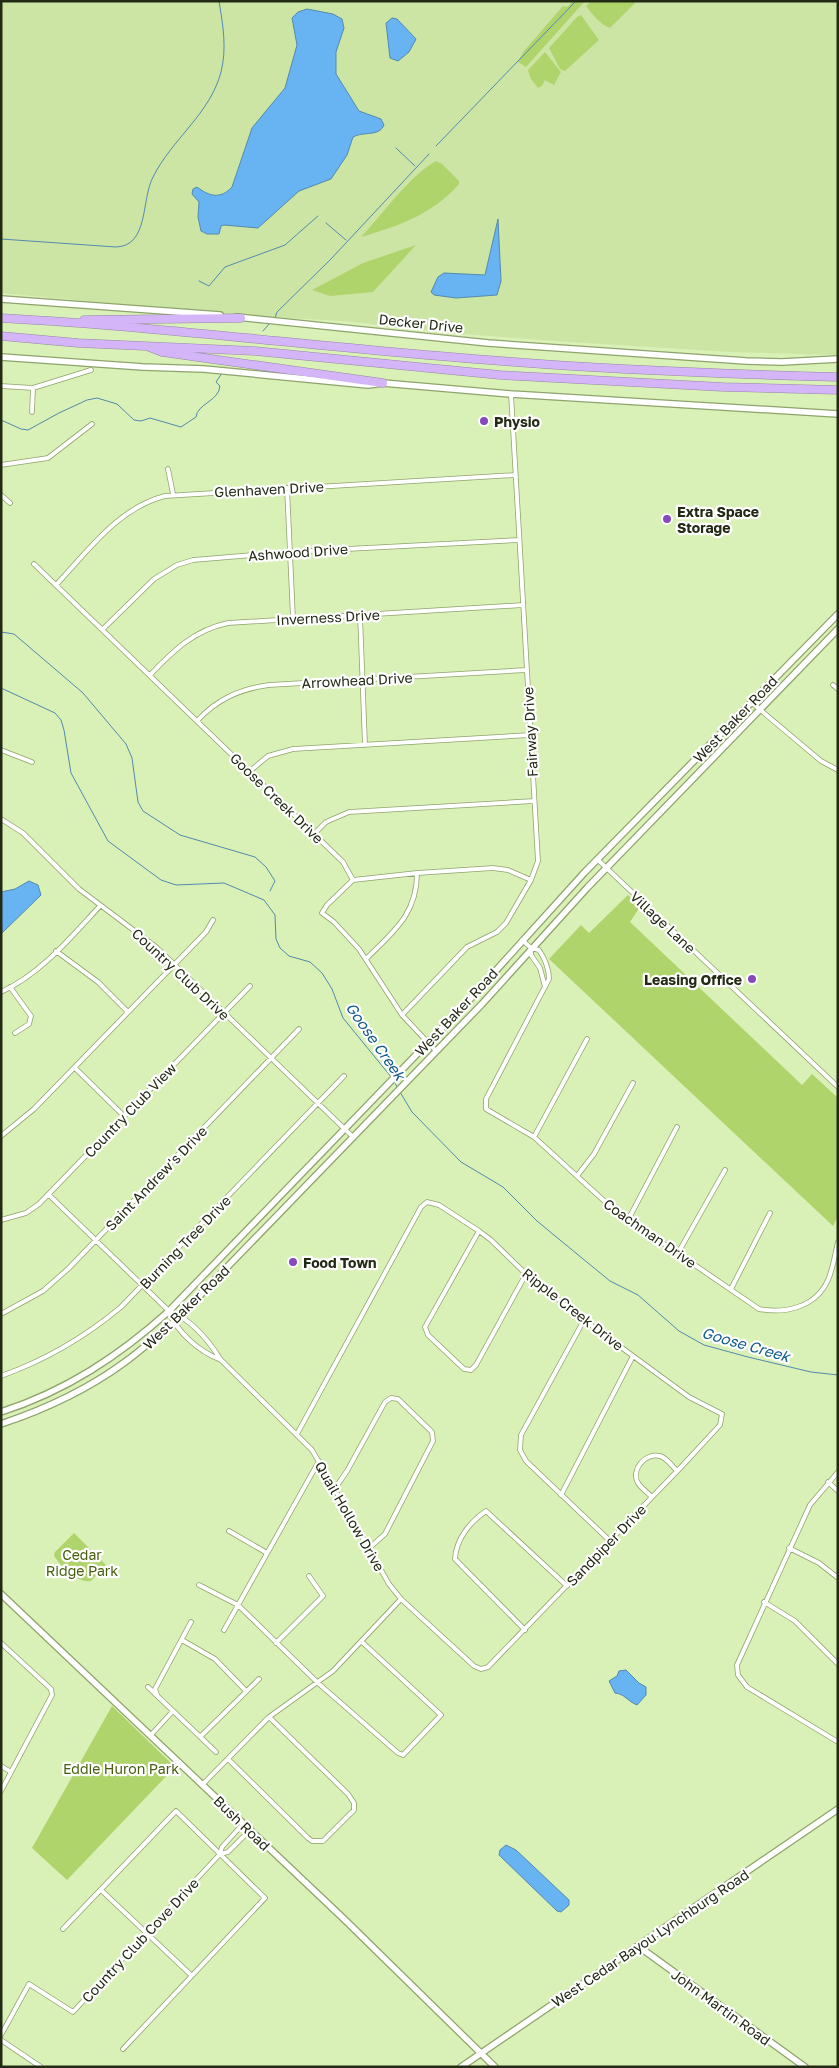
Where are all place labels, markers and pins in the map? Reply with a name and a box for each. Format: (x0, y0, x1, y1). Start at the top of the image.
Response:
place label: Physio (494, 413, 540, 430)
marker: Physio (478, 415, 490, 427)
place label: Extra Space Storage (677, 503, 759, 536)
marker: Extra Space Storage (661, 513, 673, 525)
place label: Leasing Office (644, 971, 742, 988)
marker: Leasing Office (746, 973, 758, 985)
place label: Food Town (303, 1254, 377, 1271)
marker: Food Town (287, 1256, 299, 1268)

